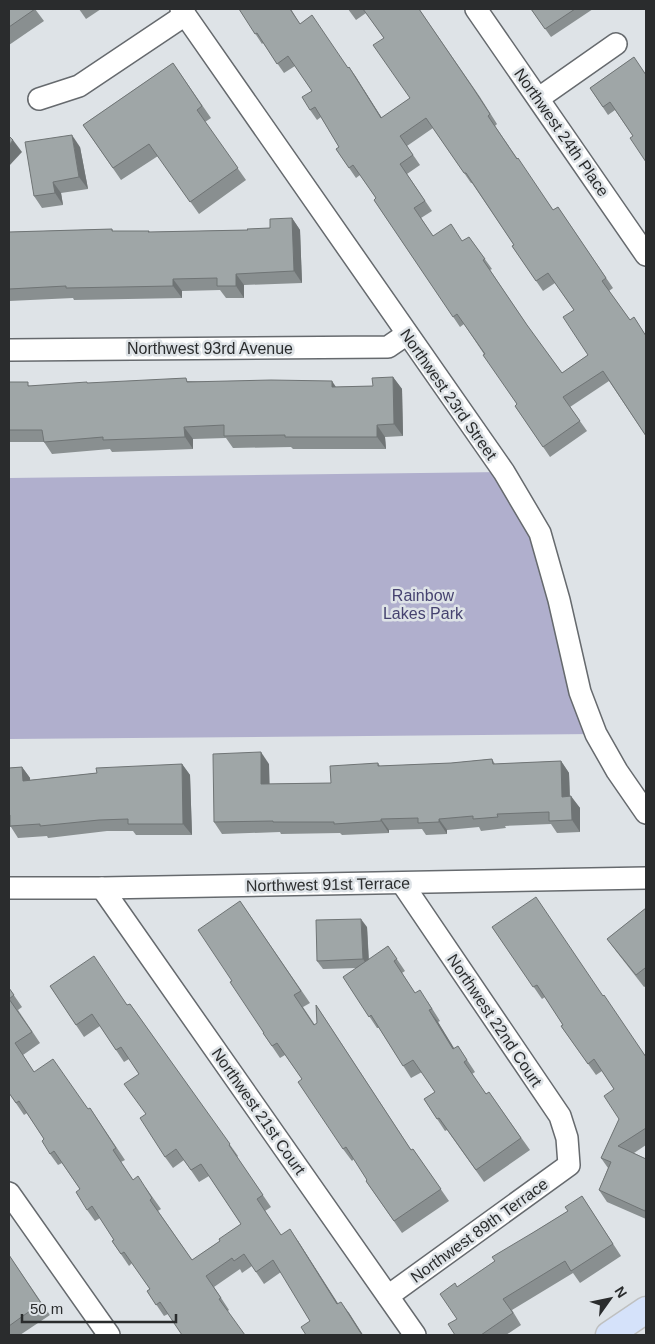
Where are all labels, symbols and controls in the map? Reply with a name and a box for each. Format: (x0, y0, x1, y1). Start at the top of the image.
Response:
street label: Northwest 24th Place (511, 65, 612, 200)
street label: Northwest 23rd Street (397, 326, 501, 463)
street label: Northwest 93rd Avenue (127, 340, 293, 357)
park label: Rainbow Lakes Park (383, 587, 464, 622)
street label: Northwest 91st Terrace (246, 875, 410, 894)
street label: Northwest 22nd Court (444, 951, 545, 1090)
street label: Northwest 21st Court (209, 1045, 309, 1178)
street label: Northwest 89th Terrace (408, 1175, 551, 1286)
north arrow (585, 1274, 635, 1324)
text: N (611, 1283, 630, 1301)
scale bar (22, 1292, 176, 1324)
text: 50 m (30, 1300, 63, 1317)

